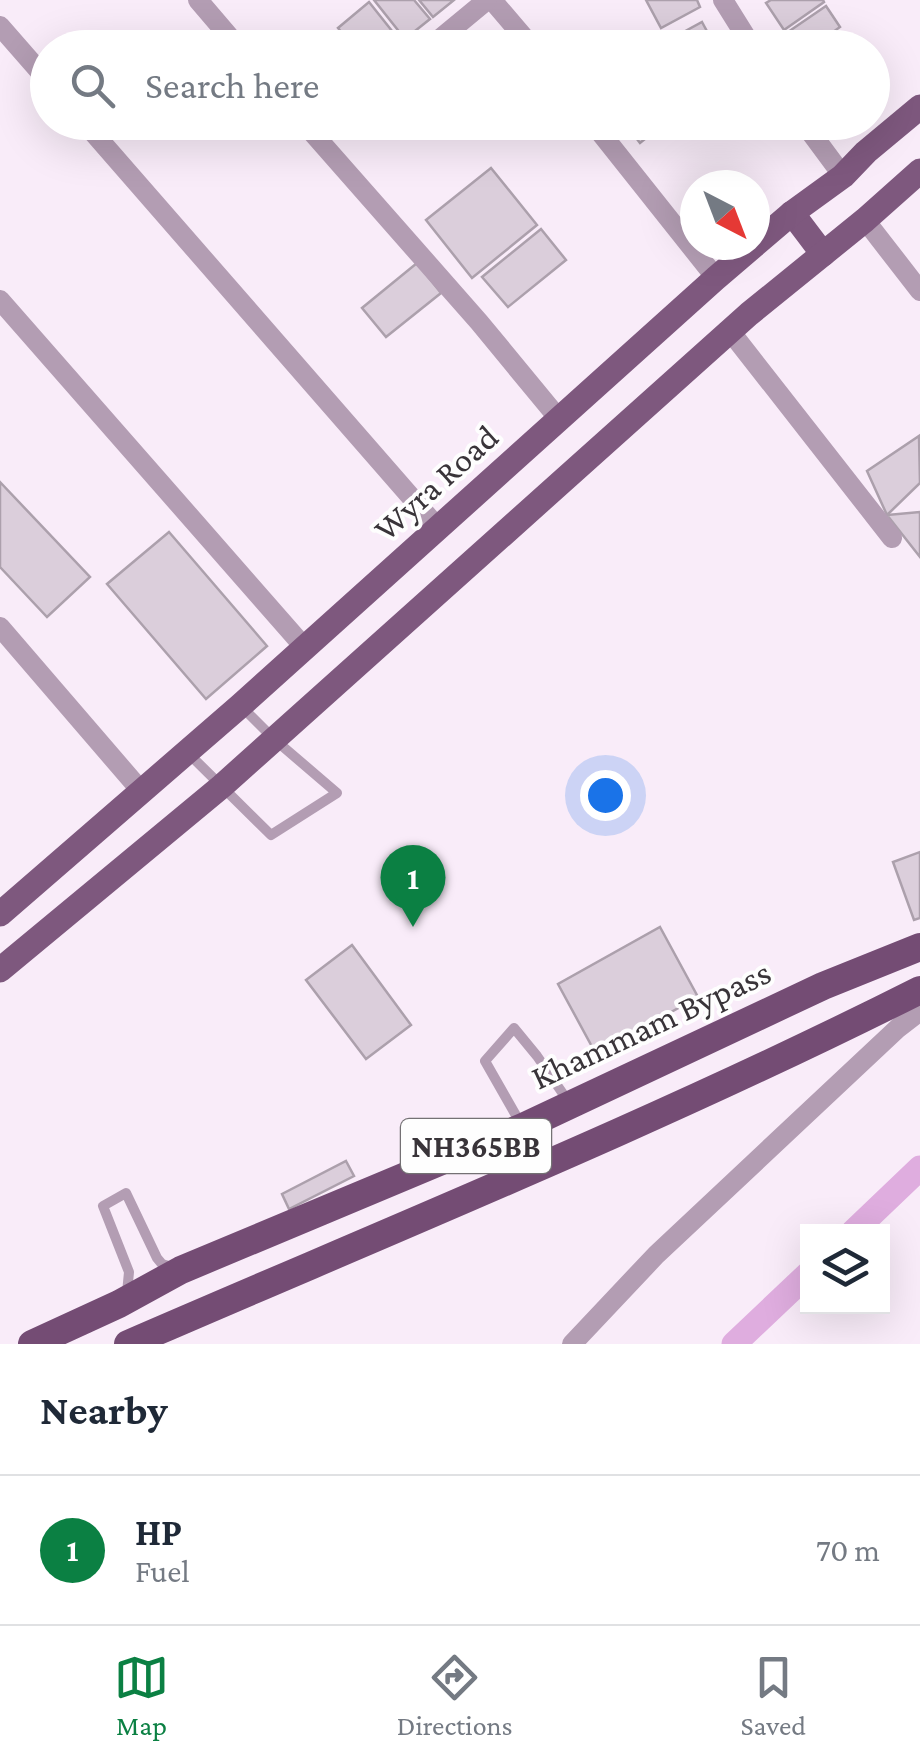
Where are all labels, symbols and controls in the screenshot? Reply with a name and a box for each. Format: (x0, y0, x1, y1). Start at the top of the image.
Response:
search box (30, 30, 890, 140)
icon: search (65, 58, 120, 113)
text: Search here (145, 64, 319, 106)
north arrow (680, 170, 770, 260)
street label: Wyra Road (366, 417, 506, 549)
your location (580, 770, 631, 821)
pin: 1 (380, 844, 446, 927)
street label: Khammam Bypass (525, 952, 777, 1098)
road number: NH365BB (401, 1119, 551, 1173)
map controls (800, 1224, 890, 1314)
button: layers (800, 1224, 890, 1314)
text: Nearby (40, 1386, 168, 1433)
text: HP (135, 1511, 182, 1553)
text: 1 (67, 1532, 78, 1568)
text: 70 m (816, 1532, 880, 1568)
text: Fuel (135, 1553, 190, 1589)
tab: Map (114, 1650, 169, 1741)
tab: Directions (397, 1650, 513, 1741)
tab: Saved (740, 1650, 806, 1741)

